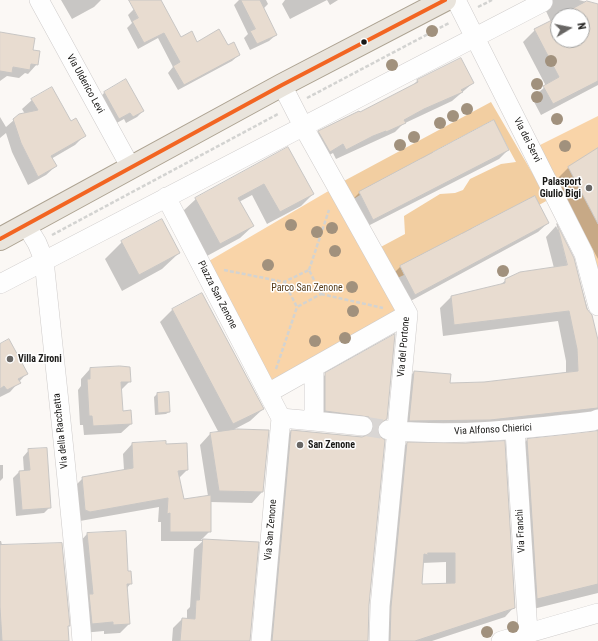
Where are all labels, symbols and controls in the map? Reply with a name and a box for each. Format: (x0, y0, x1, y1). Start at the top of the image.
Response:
north arrow (550, 8, 590, 48)
text: N (574, 22, 588, 30)
unlabelled marker (359, 37, 369, 47)
street label: Via Ulderico Levi (64, 52, 106, 116)
street label: Via dei Servi (511, 116, 543, 164)
place label: Palasport Giulio Bigi (540, 176, 581, 200)
marker: Palasport Giulio Bigi (584, 183, 594, 193)
street label: Piazza San Zenone (195, 259, 239, 331)
park label: Parco San Zenone (271, 282, 343, 294)
street label: Via del Portone (395, 316, 413, 378)
place label: Villa Zironi (18, 353, 62, 365)
marker: Villa Zironi (5, 354, 15, 364)
street label: Via della Racchetta (51, 393, 71, 469)
street label: Via Alfonso Chierici (454, 422, 532, 438)
place label: San Zenone (308, 439, 355, 451)
marker: San Zenone (295, 440, 305, 450)
street label: Via San Zenone (262, 499, 280, 561)
street label: Via Franchi (514, 509, 528, 553)

